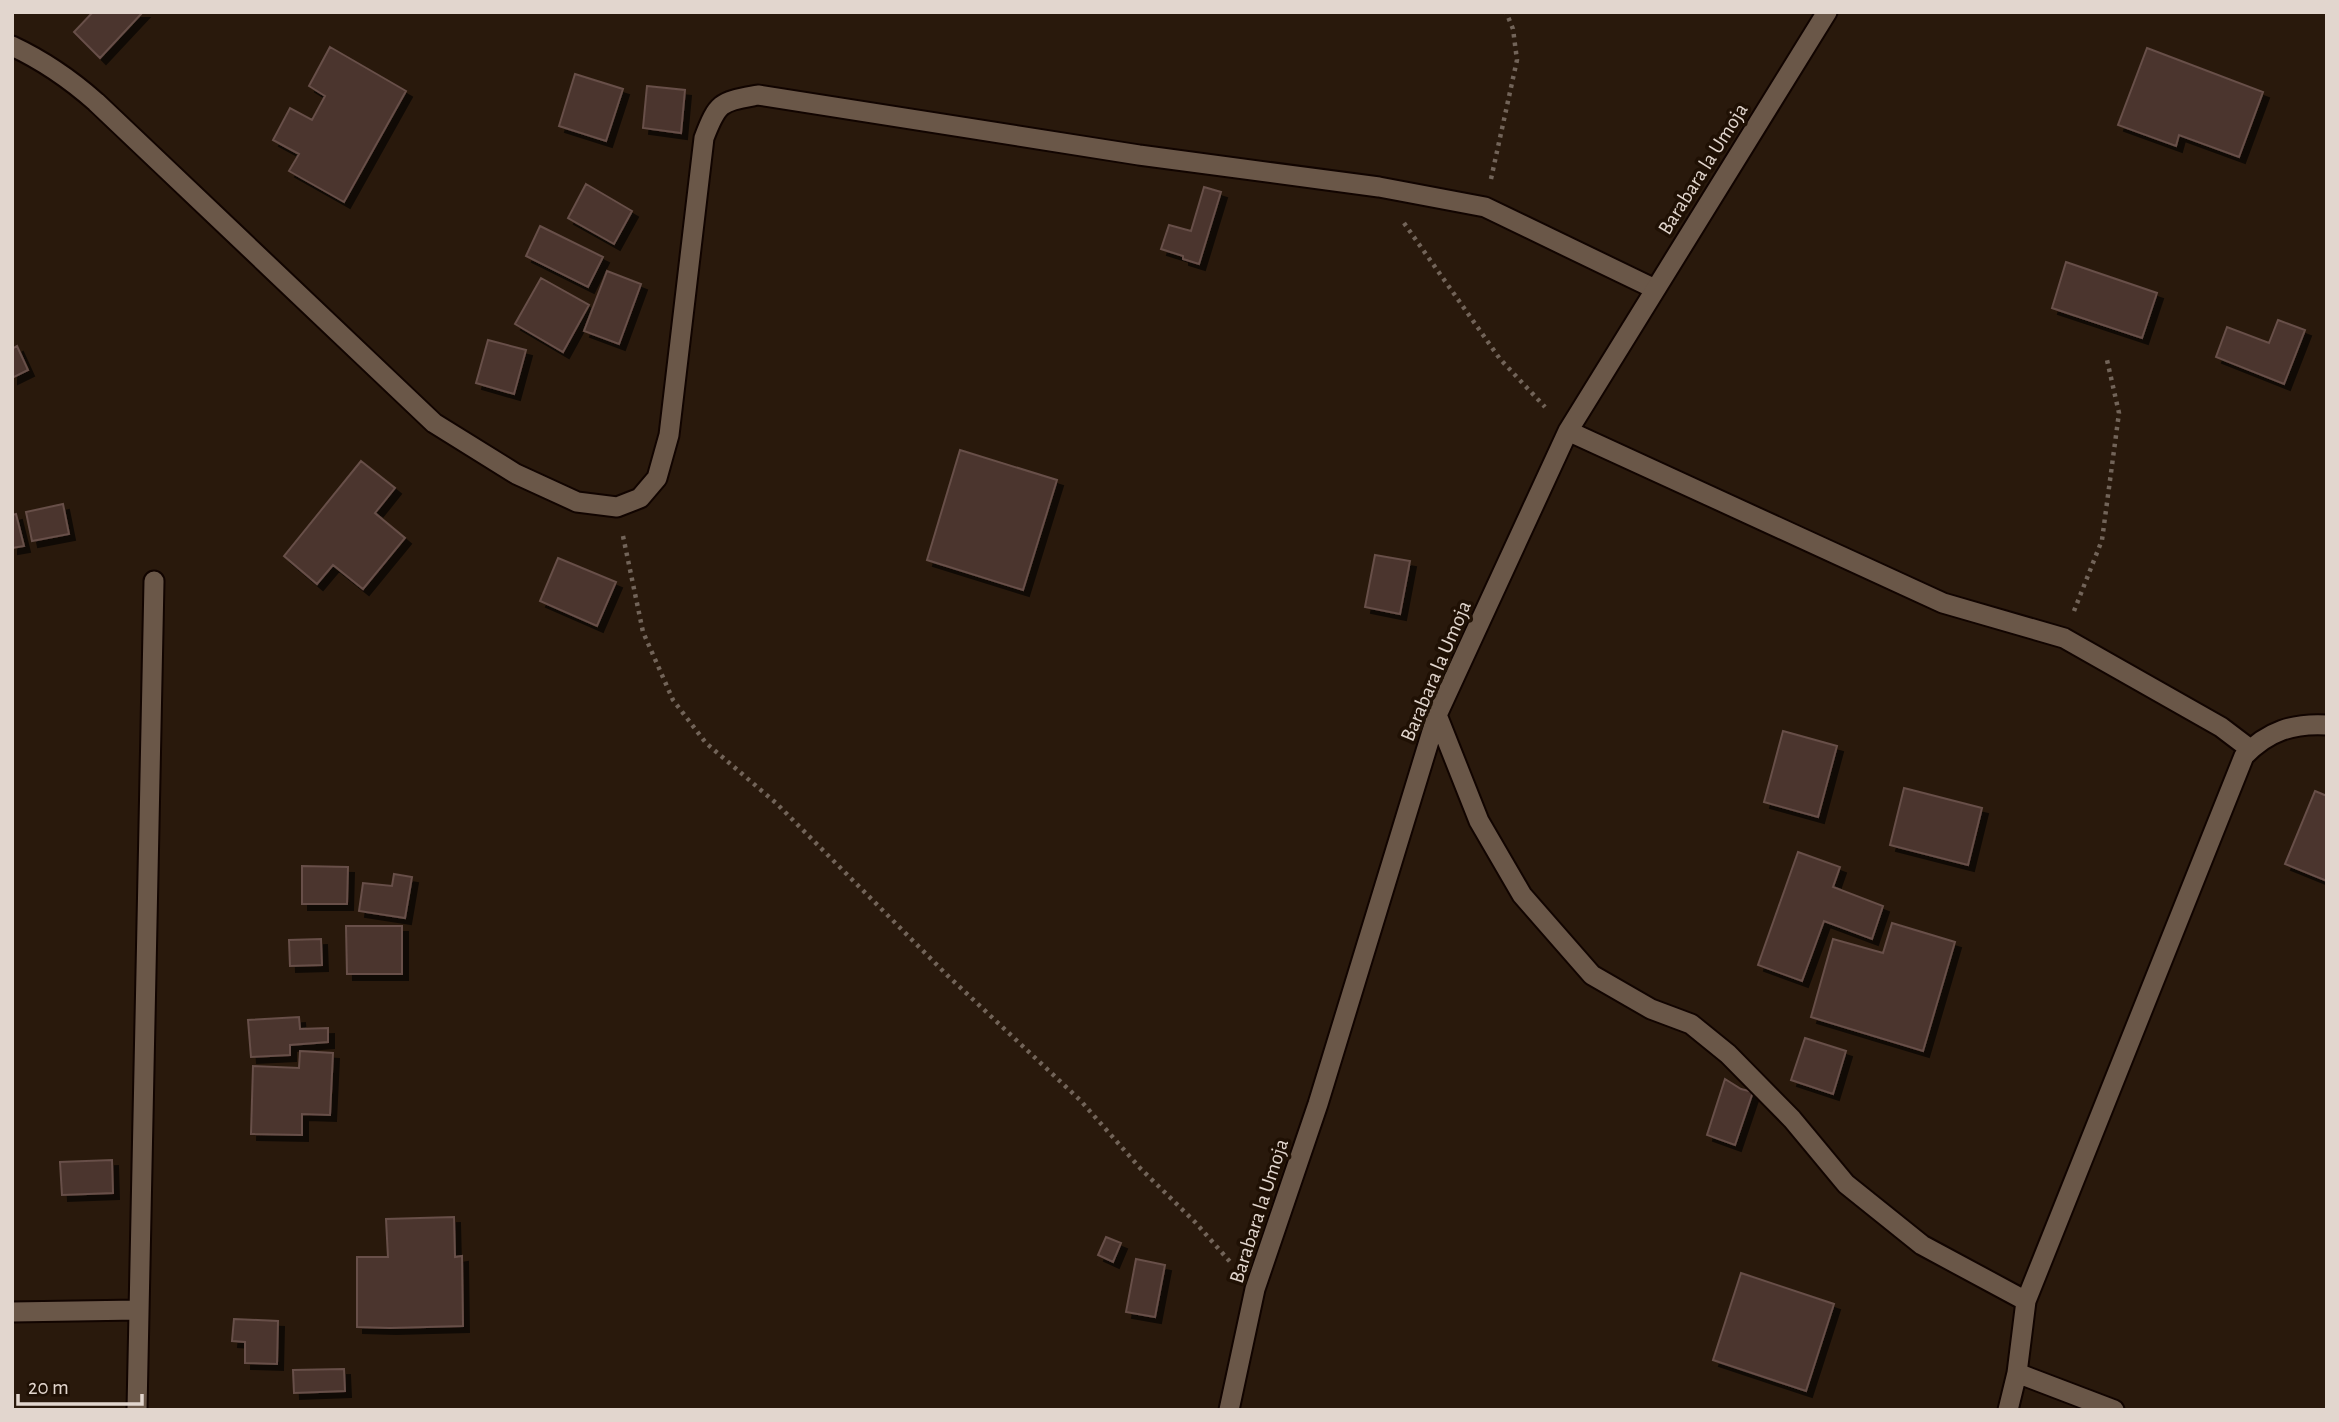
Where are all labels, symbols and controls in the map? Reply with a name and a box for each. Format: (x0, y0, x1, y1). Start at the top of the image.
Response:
street label: Barabara la Umoja (1654, 99, 1752, 238)
street label: Barabara la Umoja (1397, 597, 1475, 744)
street label: Barabara la Umoja (1226, 1136, 1292, 1286)
scale bar (18, 1362, 142, 1406)
text: 20 m (28, 1377, 69, 1398)

